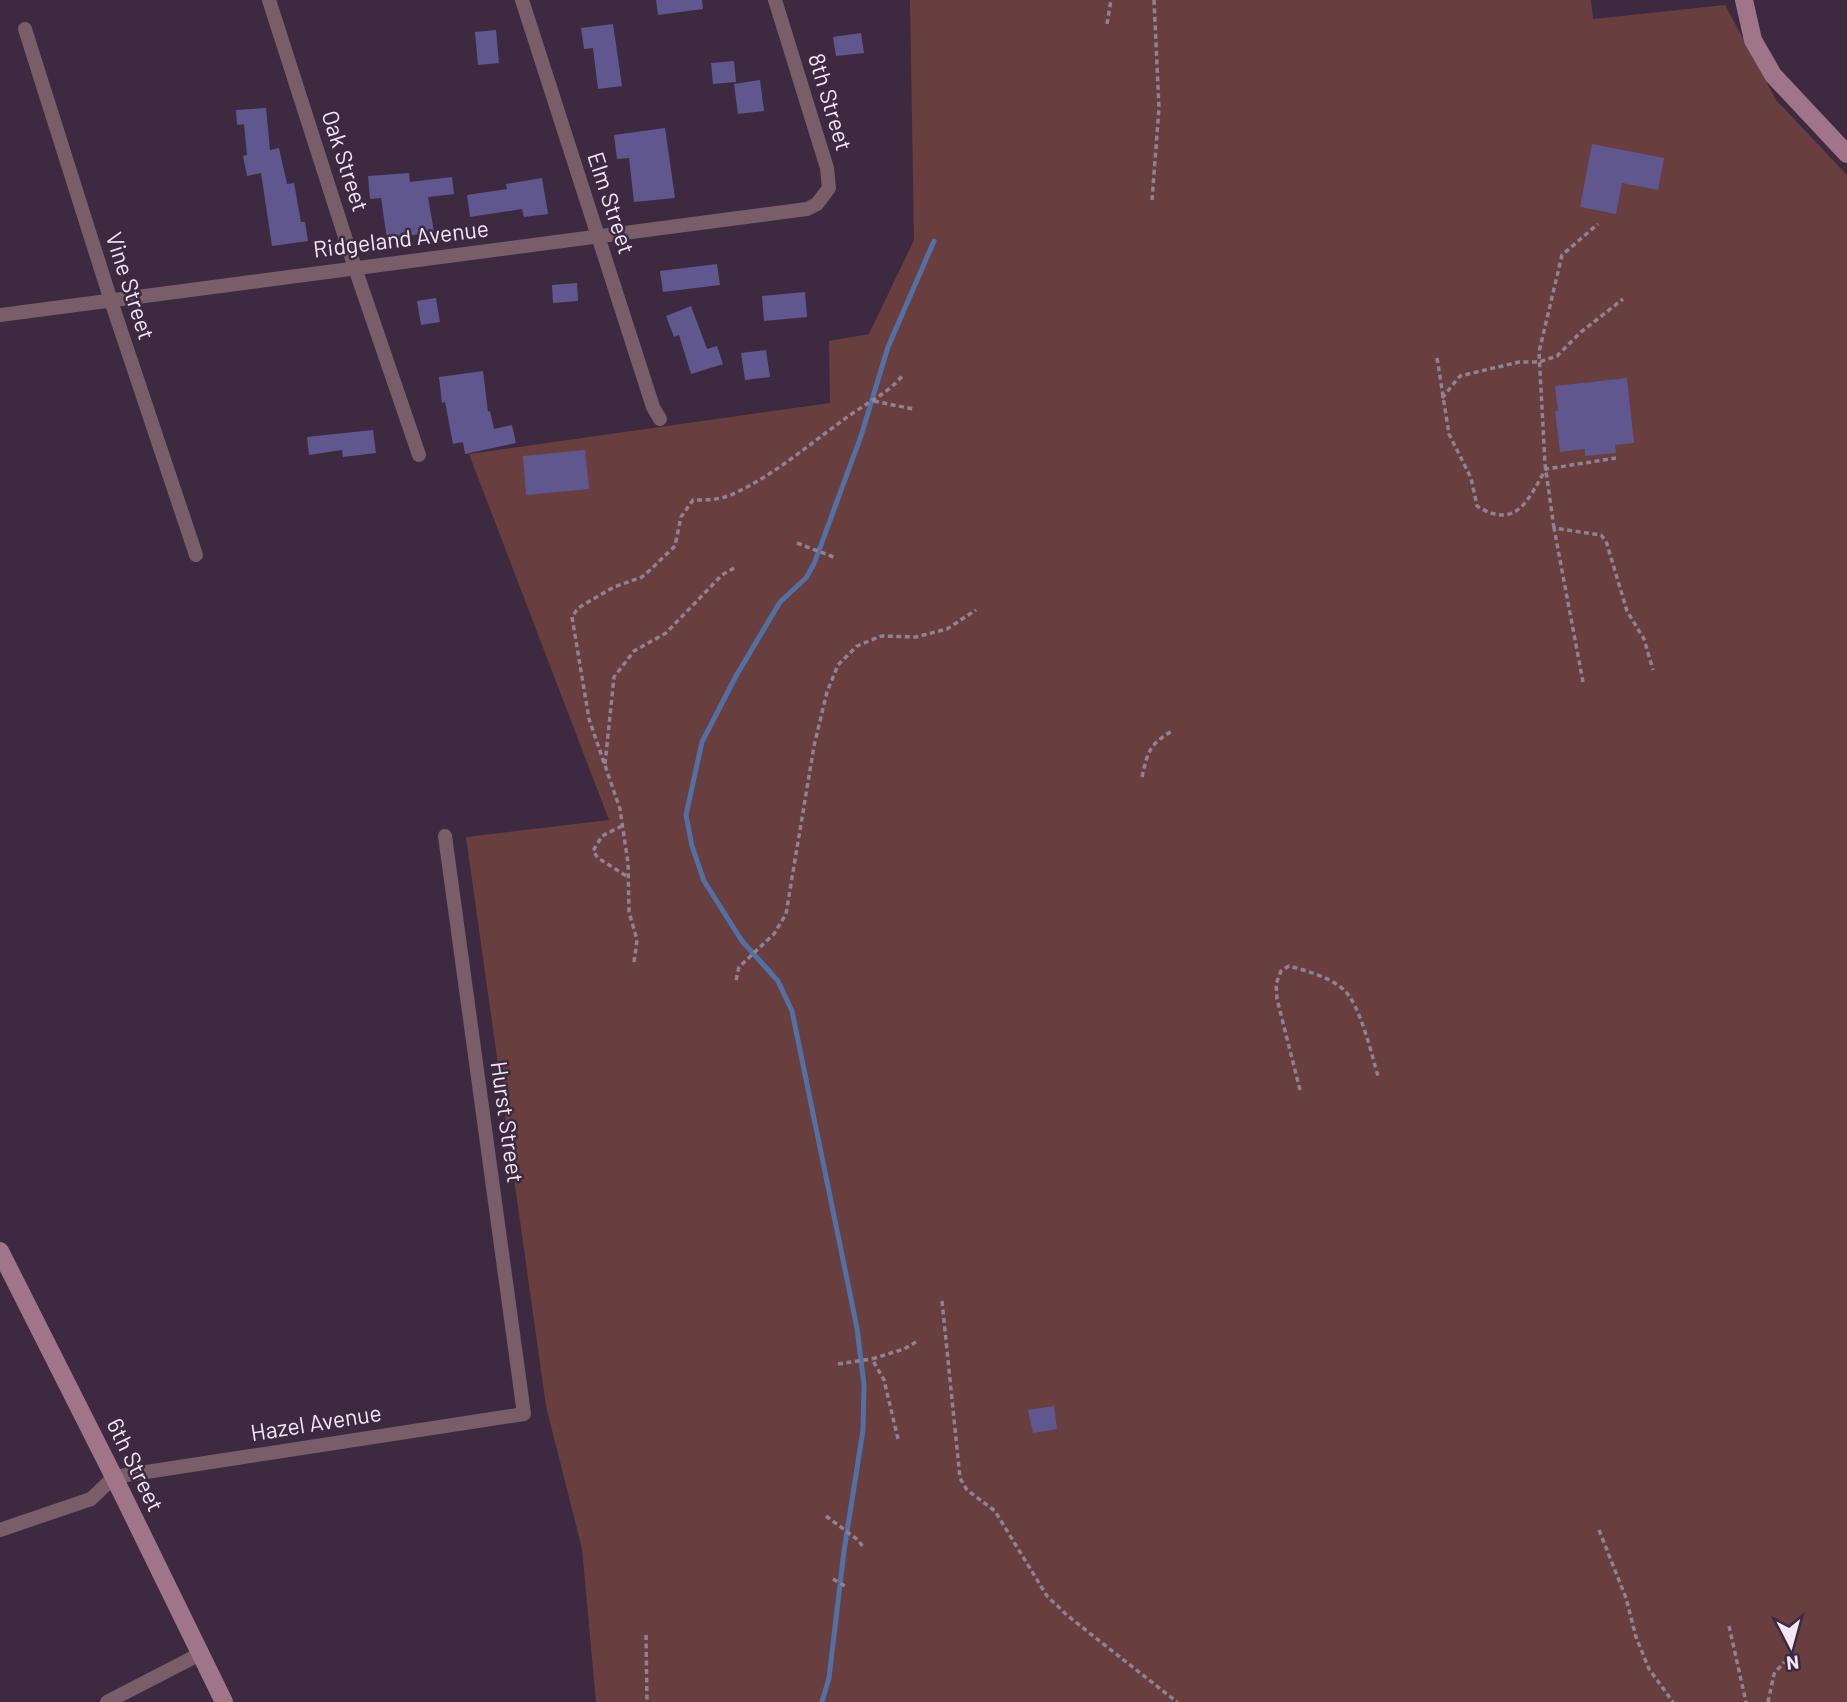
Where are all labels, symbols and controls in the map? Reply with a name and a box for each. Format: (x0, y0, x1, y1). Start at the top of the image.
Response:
street label: 8th Street (803, 50, 859, 154)
street label: Oak Street (316, 107, 375, 215)
street label: Elm Street (582, 148, 642, 257)
street label: Ridgeland Avenue (312, 213, 490, 263)
street label: Vine Street (100, 228, 161, 343)
street label: Hurst Street (486, 1059, 530, 1184)
street label: Hazel Avenue (248, 1398, 383, 1446)
street label: 6th Street (101, 1413, 170, 1516)
north arrow (1756, 1611, 1826, 1681)
text: N (1785, 1651, 1800, 1676)

